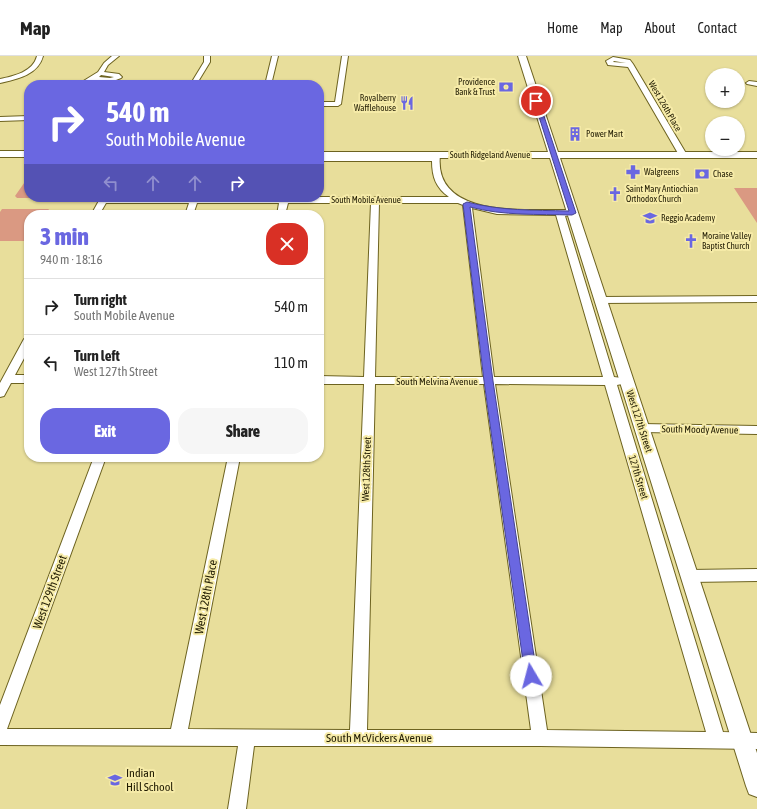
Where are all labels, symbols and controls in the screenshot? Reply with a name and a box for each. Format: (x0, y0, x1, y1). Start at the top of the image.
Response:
text: Map (20, 17, 51, 39)
text: Home (547, 20, 578, 36)
text: Map (600, 20, 623, 36)
text: About (645, 20, 676, 36)
text: Contact (698, 20, 737, 36)
map controls (705, 68, 745, 156)
button: + (705, 68, 745, 108)
place label: Providence Bank & Trust (455, 77, 495, 97)
bank icon: Providence Bank & Trust (498, 79, 514, 95)
street label: West 126th Place (647, 79, 683, 133)
pin (519, 84, 553, 118)
icon: arrive (525, 90, 547, 112)
place label: Royalberry Wafflehouse (354, 93, 396, 113)
restaurant icon: Royalberry Wafflehouse (399, 95, 415, 111)
icon: right (40, 96, 92, 148)
text: 540 m (106, 96, 169, 128)
button: − (705, 116, 745, 156)
building icon: Power Mart (567, 126, 583, 142)
text: South Mobile Avenue (106, 129, 245, 150)
place label: Power Mart (586, 129, 623, 139)
street label: South Ridgeland Avenue (450, 150, 530, 160)
pharmacy icon: Walgreens (625, 164, 641, 180)
bank icon: Chase (694, 166, 710, 182)
place label: Walgreens (644, 167, 679, 177)
place label: Chase (713, 169, 733, 179)
icon: left (100, 172, 122, 194)
icon: ahead (142, 172, 164, 194)
icon: ahead (184, 172, 206, 194)
icon: right (226, 172, 248, 194)
place label: Saint Mary Antiochian Orthodox Church (626, 184, 698, 204)
church icon: Saint Mary Antiochian Orthodox Church (607, 186, 623, 202)
street label: South Mobile Avenue (331, 195, 401, 205)
school or university icon: Reggio Academy (642, 210, 658, 226)
place label: Reggio Academy (661, 213, 715, 223)
text: 3 min (40, 223, 89, 250)
button: close (266, 223, 308, 265)
place label: Moraine Valley Baptist Church (702, 231, 752, 251)
church icon: Moraine Valley Baptist Church (683, 233, 699, 249)
text: 940 m · 18:16 (40, 252, 103, 267)
text: Turn right (74, 291, 127, 308)
icon: right (40, 296, 62, 318)
text: 540 m (274, 298, 308, 315)
text: South Mobile Avenue (74, 308, 175, 323)
text: Turn left (74, 347, 120, 364)
icon: left (40, 352, 62, 374)
text: 110 m (274, 354, 308, 371)
text: West 127th Street (74, 364, 158, 379)
street label: South Melvina Avenue (396, 376, 478, 387)
street label: West 127th Street (624, 389, 655, 454)
button: Exit (40, 408, 170, 454)
button: Share (178, 408, 308, 454)
street label: South Moody Avenue (661, 423, 739, 436)
street label: West 128th Street (360, 437, 373, 501)
street label: 127th Street (627, 454, 650, 500)
street label: West 129th Street (30, 553, 70, 631)
street label: West 128th Place (192, 559, 220, 635)
position arrow (510, 655, 552, 697)
street label: South McVickers Avenue (326, 731, 432, 745)
place label: Indian Hill School (126, 766, 174, 794)
school or university icon: Indian Hill School (107, 772, 123, 788)

